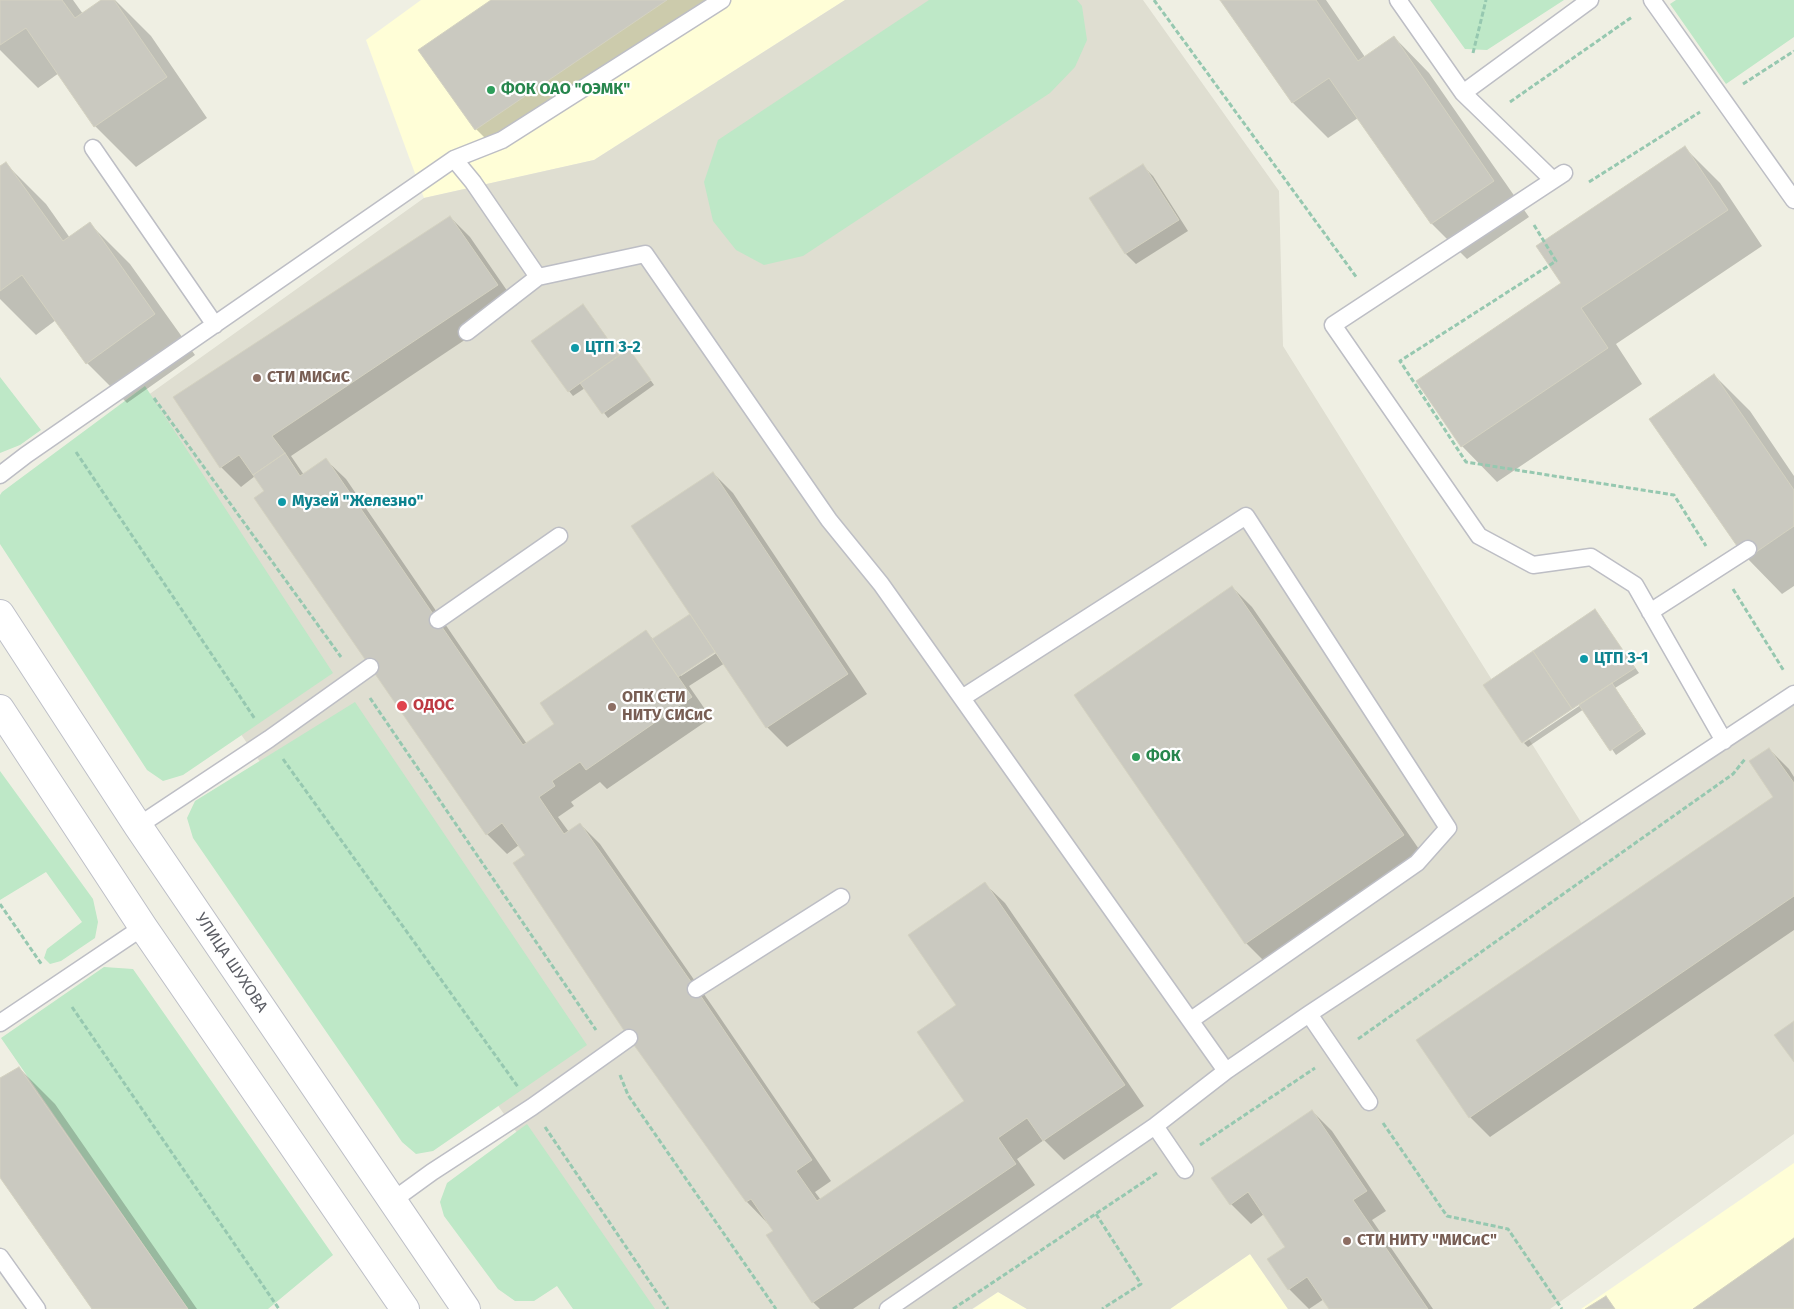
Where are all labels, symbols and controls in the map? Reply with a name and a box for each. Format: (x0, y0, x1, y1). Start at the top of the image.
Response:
place label: ФОК ОАО "ОЭМК" (501, 80, 630, 100)
marker: ФОК ОАО "ОЭМК" (485, 84, 497, 96)
place label: ЦТП 3-2 (585, 338, 641, 358)
marker: ЦТП 3-2 (569, 342, 581, 354)
place label: СТИ МИСиС (267, 368, 350, 388)
marker: СТИ МИСиС (251, 372, 263, 384)
place label: Музей "Железно" (292, 492, 424, 512)
marker: Музей "Железно" (276, 496, 288, 508)
place label: ЦТП 3-1 (1594, 649, 1649, 669)
marker: ЦТП 3-1 (1578, 653, 1590, 665)
place label: ОПК СТИ НИТУ СИСиС (622, 688, 712, 726)
place label: ОДОС (413, 696, 454, 716)
marker: ОДОС (395, 699, 409, 713)
marker: ОПК СТИ НИТУ СИСиС (606, 701, 618, 713)
place label: ФОК (1146, 747, 1181, 767)
marker: ФОК (1130, 751, 1142, 763)
street label: УЛИЦА ШУХОВА (191, 910, 271, 1016)
place label: СТИ НИТУ "МИСиС" (1357, 1231, 1497, 1251)
marker: СТИ НИТУ "МИСиС" (1341, 1235, 1353, 1247)

